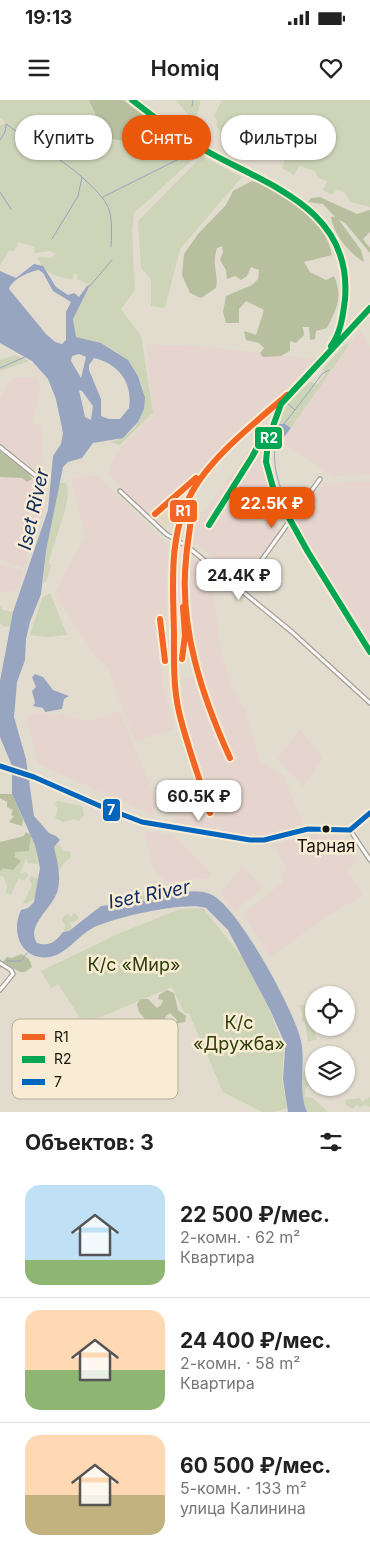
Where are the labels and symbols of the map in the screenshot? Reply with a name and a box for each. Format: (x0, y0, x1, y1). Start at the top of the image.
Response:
line badge: R2 (254, 426, 283, 450)
text: R2 (260, 429, 278, 446)
water label: Iset River (13, 465, 54, 552)
pin: 22.5K ₽ (226, 486, 318, 529)
line badge: R1 (169, 499, 198, 523)
text: R1 (175, 502, 191, 519)
pin: 24.4K ₽ (193, 558, 285, 601)
pin: 60.5K ₽ (153, 780, 245, 822)
line badge: 7 (102, 798, 121, 822)
text: 7 (107, 801, 115, 818)
marker: Тарная (321, 824, 331, 834)
place label: Тарная (297, 836, 355, 856)
water label: Iset River (106, 875, 193, 914)
park label: К/с «Мир» (88, 954, 180, 975)
park label: К/с «Дружба» (193, 1012, 285, 1054)
legend (12, 1019, 178, 1099)
text: R1 (54, 1028, 69, 1045)
text: R2 (54, 1050, 72, 1067)
text: 7 (54, 1073, 62, 1090)

